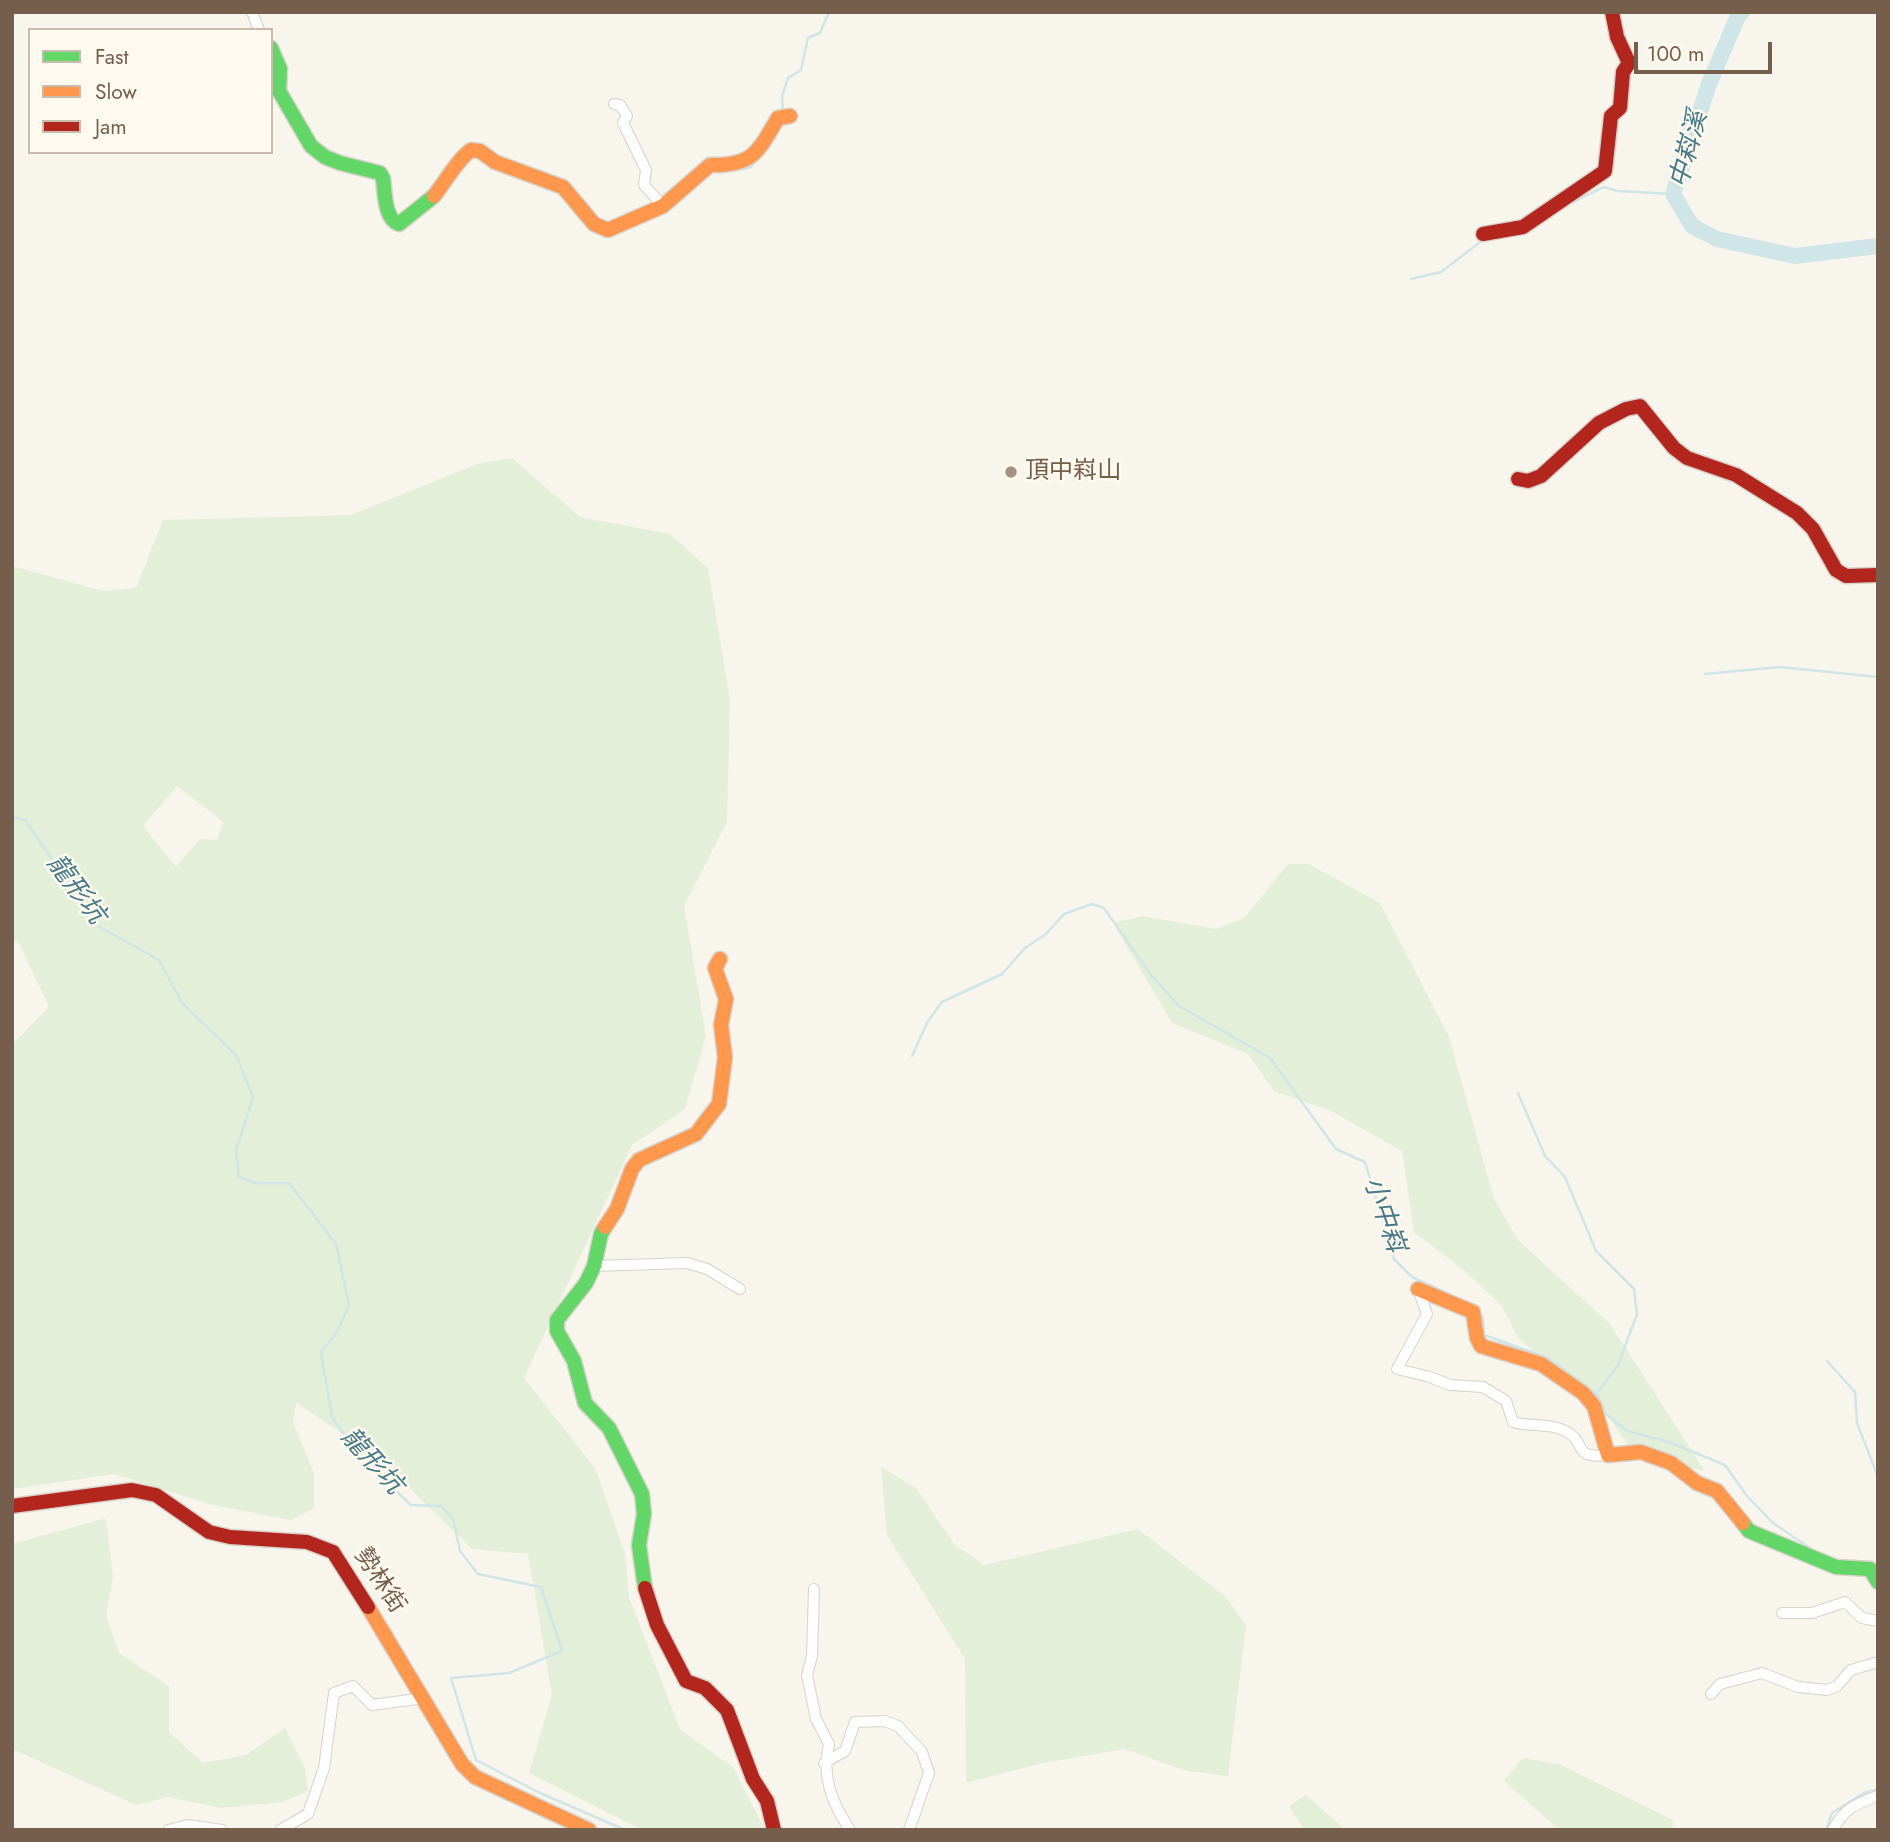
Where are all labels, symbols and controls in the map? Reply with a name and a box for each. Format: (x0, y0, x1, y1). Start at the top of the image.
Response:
legend (28, 28, 273, 154)
scale bar (1638, 28, 1776, 72)
text: 100 m (1647, 39, 1704, 69)
text: Fast (95, 42, 128, 72)
text: Slow (95, 77, 137, 107)
water label: 中嵙溪 (1665, 108, 1715, 192)
text: Jam (95, 112, 127, 142)
place label: 頂中嵙山 (1025, 458, 1121, 486)
marker: 頂中嵙山 (1003, 464, 1019, 480)
water label: 龍形坑 (39, 849, 111, 931)
water label: 小中嵙 (1356, 1173, 1410, 1257)
water label: 龍形坑 (333, 1423, 409, 1501)
street label: 勢林街 (347, 1543, 411, 1619)

